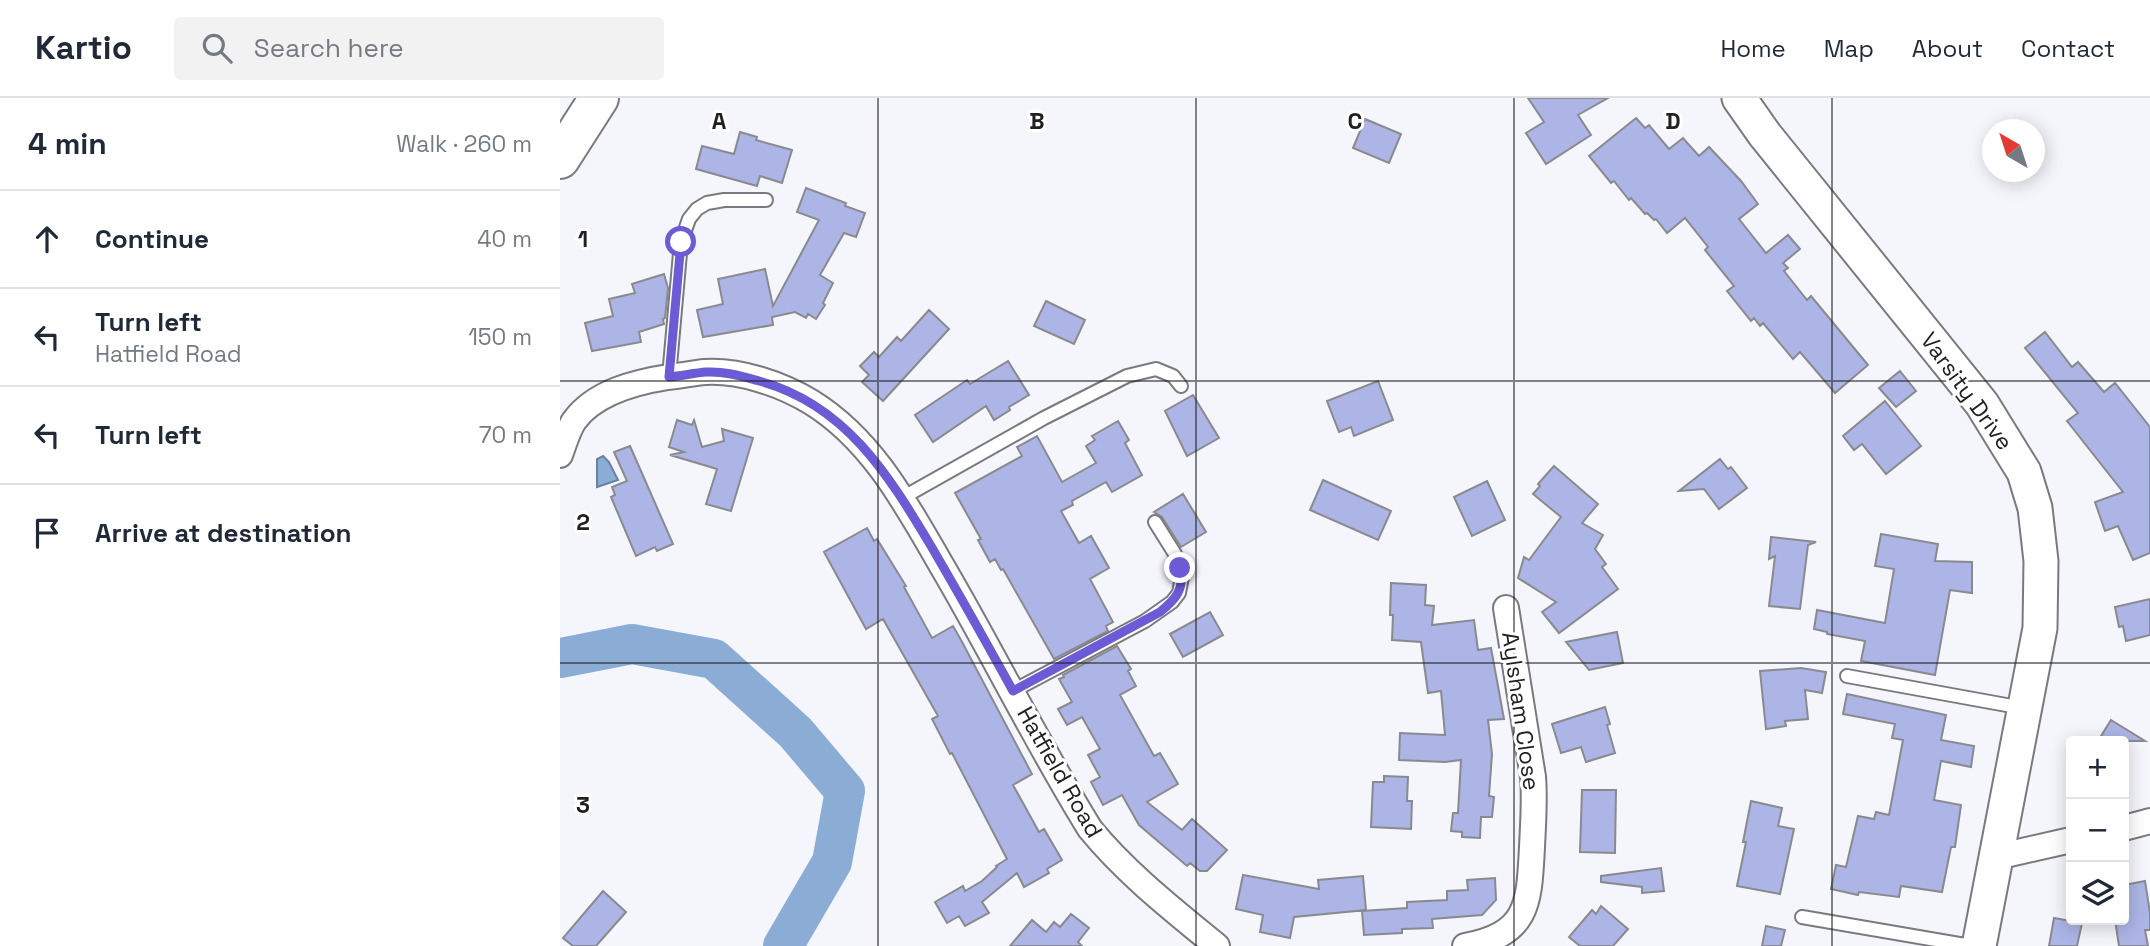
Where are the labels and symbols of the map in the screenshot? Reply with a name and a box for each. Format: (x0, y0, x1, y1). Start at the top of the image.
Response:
text: A (712, 106, 727, 136)
text: B (1029, 106, 1045, 136)
text: C (1348, 106, 1362, 136)
text: D (1665, 106, 1681, 136)
north arrow (1982, 119, 2045, 182)
text: 1 (578, 224, 588, 254)
route start (665, 226, 696, 257)
street label: Varsity Drive (1914, 326, 2020, 456)
text: 2 (576, 507, 590, 537)
route end (1164, 552, 1195, 583)
street label: Aylsham Close (1495, 630, 1547, 792)
street label: Hatfield Road (1010, 701, 1110, 843)
text: 3 (576, 790, 590, 820)

